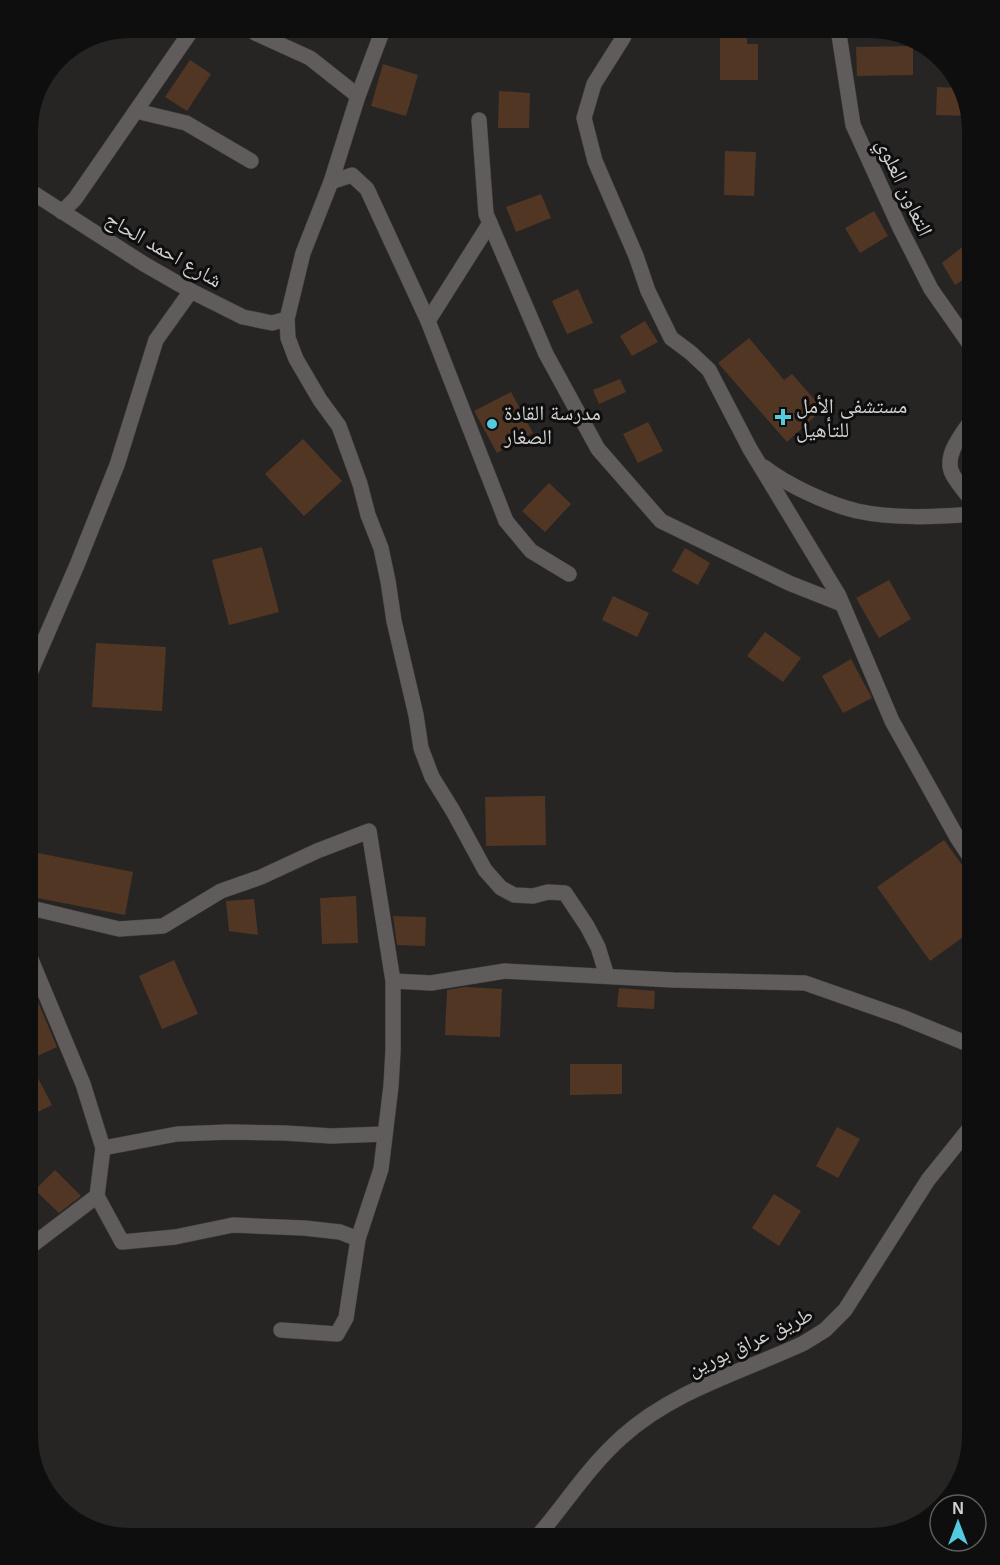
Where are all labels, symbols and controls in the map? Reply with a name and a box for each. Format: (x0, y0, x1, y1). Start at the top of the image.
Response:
street label: التعاون العلوي (868, 135, 938, 242)
street label: شارع احمد الحاج (101, 206, 226, 293)
place label: مستشفى الأمل للتأهيل (796, 394, 907, 443)
place label: مدرسة القادة الصغار (503, 401, 601, 448)
marker: مستشفى الأمل للتأهيل (774, 408, 792, 426)
marker: مدرسة القادة الصغار (485, 417, 499, 431)
street label: طريق عراق بورين (684, 1302, 817, 1382)
north arrow (928, 1493, 988, 1553)
text: N (952, 1500, 964, 1517)

